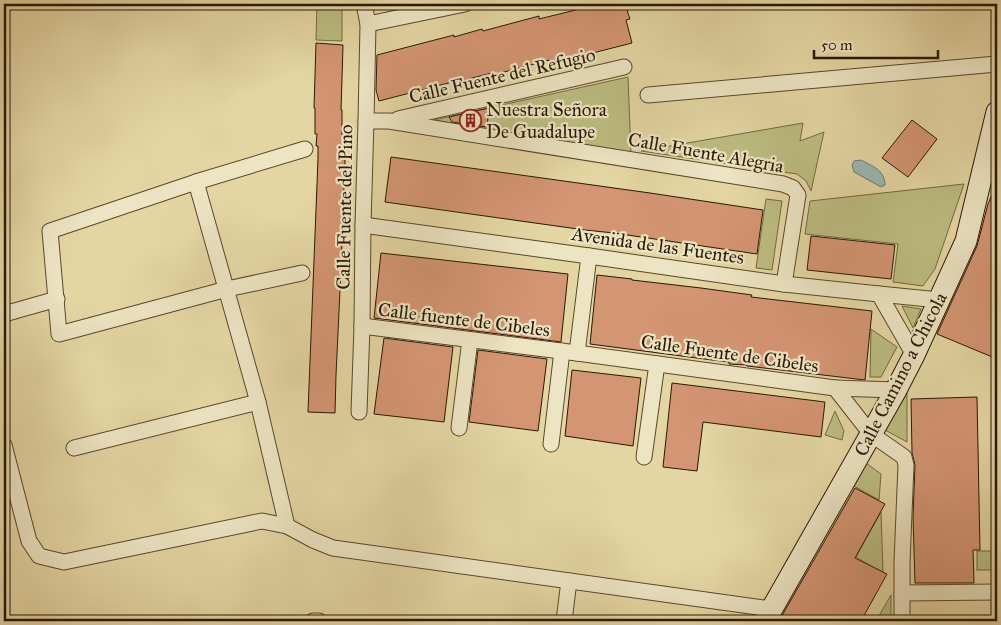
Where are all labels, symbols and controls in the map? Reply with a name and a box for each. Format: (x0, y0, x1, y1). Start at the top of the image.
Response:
scale bar (814, 28, 937, 60)
text: 50 m (821, 36, 853, 54)
street label: Calle Fuente del Refugio (407, 43, 598, 109)
place label: Nuestra Señora De Guadalupe (486, 98, 608, 143)
building icon: Nuestra Señora De Guadalupe (458, 108, 482, 132)
street label: Calle Fuente del Pino (332, 124, 357, 290)
street label: Calle Fuente Alegria (626, 128, 786, 179)
street label: Avenida de las Fuentes (569, 222, 746, 269)
street label: Calle Camino a Chicola (849, 287, 952, 460)
street label: Calle fuente de Cibeles (377, 298, 551, 341)
street label: Calle Fuente de Cibeles (640, 330, 820, 377)

